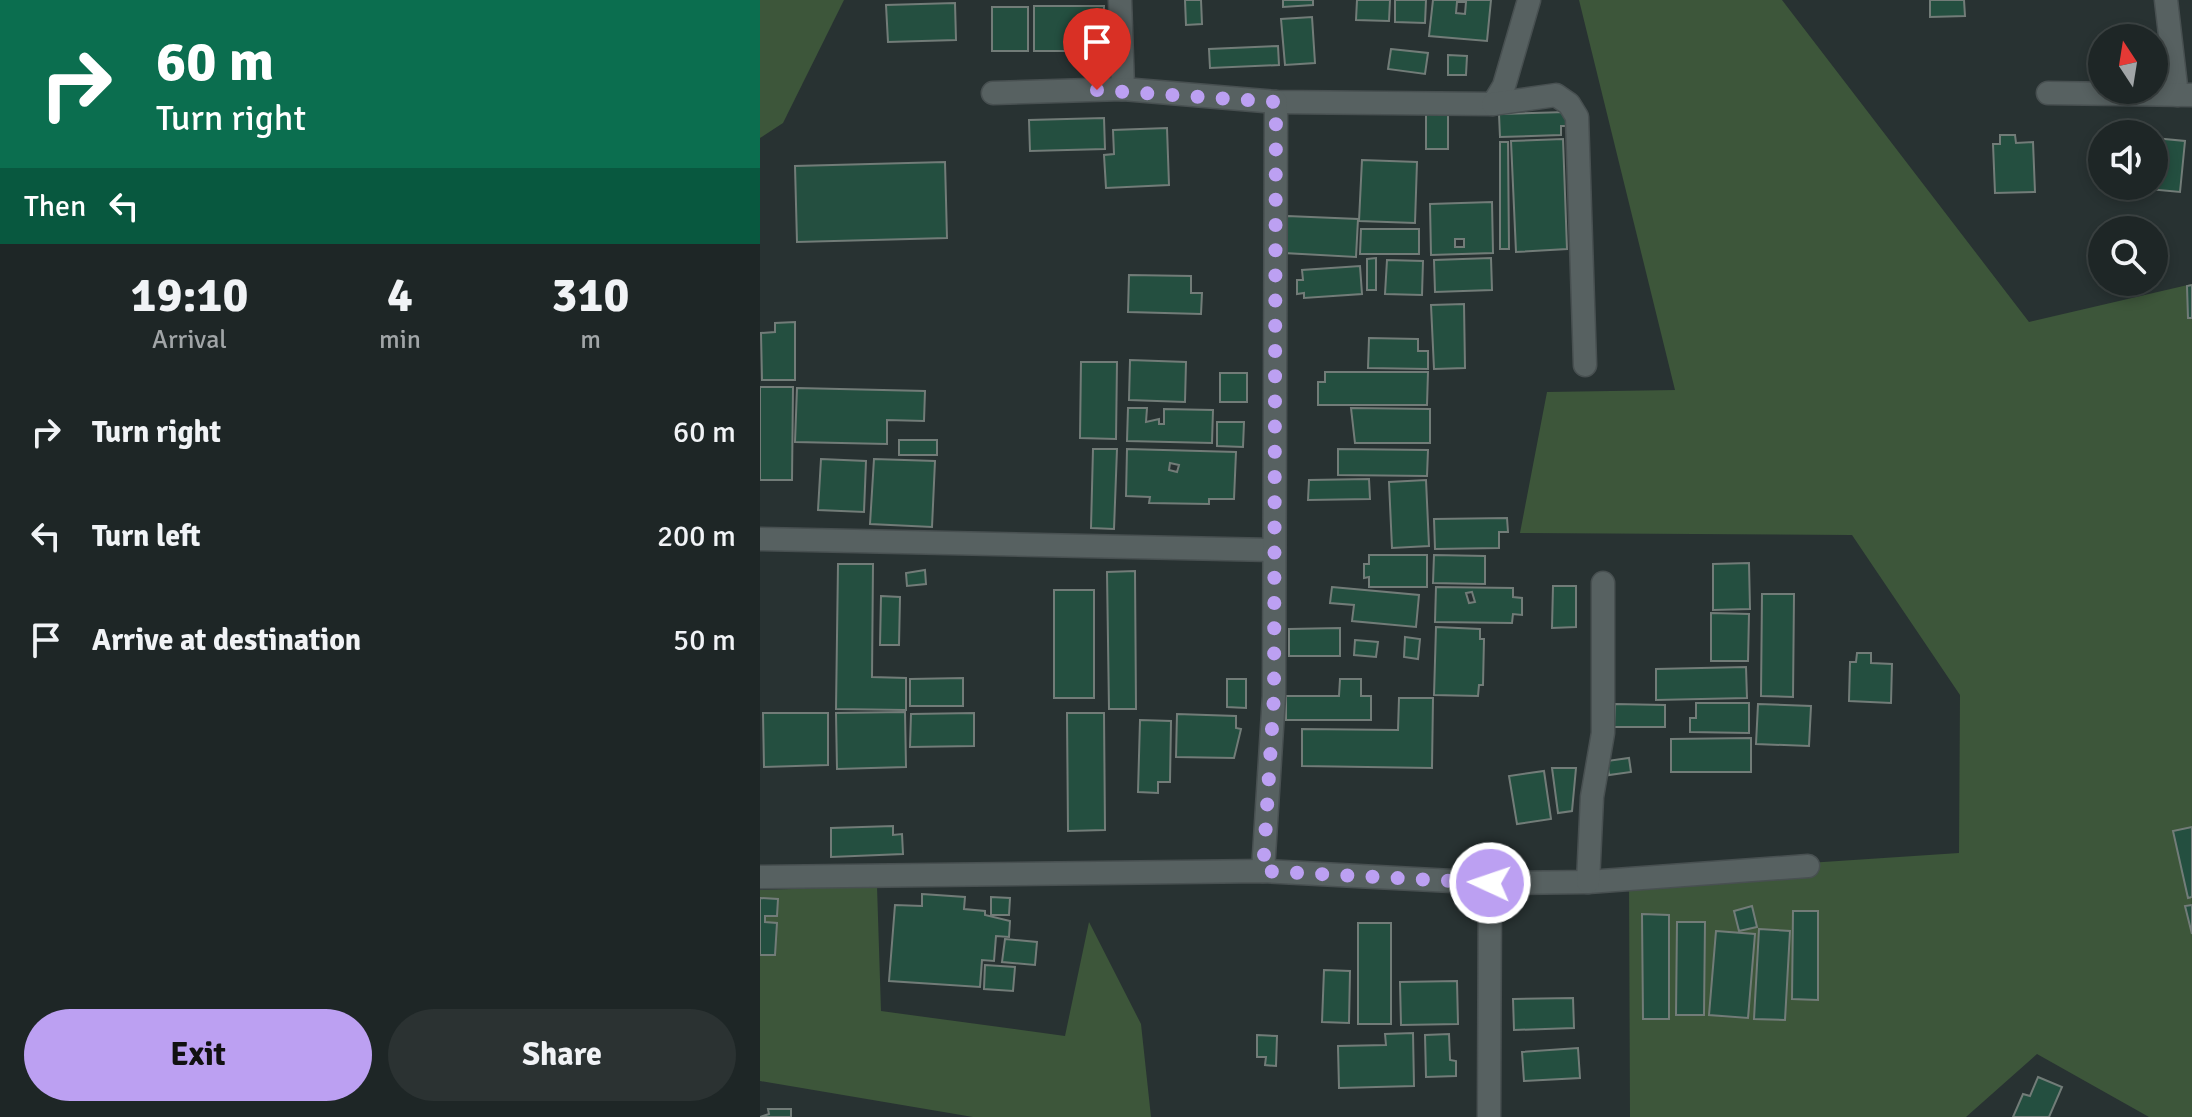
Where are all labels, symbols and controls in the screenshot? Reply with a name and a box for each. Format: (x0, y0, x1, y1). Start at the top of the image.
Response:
pin (1063, 8, 1131, 90)
icon: arrive (1075, 20, 1119, 64)
north arrow (2088, 24, 2168, 104)
map controls (2088, 24, 2168, 296)
text: 60 m (156, 27, 274, 96)
icon: right (24, 32, 128, 136)
text: Turn right (156, 96, 306, 141)
button: sound (2088, 120, 2168, 200)
icon: left (102, 184, 146, 228)
text: Then (24, 188, 86, 225)
button: search (2088, 216, 2168, 296)
text: 19:10 (131, 266, 248, 325)
text: 4 (387, 266, 413, 325)
text: 310 (552, 266, 629, 325)
text: Arrival (152, 324, 227, 356)
text: min (379, 324, 421, 356)
text: m (580, 324, 601, 356)
icon: right (24, 410, 68, 454)
text: Turn right (92, 414, 221, 451)
text: 60 m (673, 414, 736, 451)
icon: left (24, 514, 68, 558)
text: Turn left (92, 518, 201, 555)
text: 200 m (657, 518, 736, 555)
icon: arrive (24, 618, 68, 662)
text: Arrive at destination (92, 622, 361, 659)
text: 50 m (673, 622, 736, 659)
position arrow (1448, 841, 1532, 925)
button: Exit (24, 1009, 372, 1101)
button: Share (388, 1009, 736, 1101)

